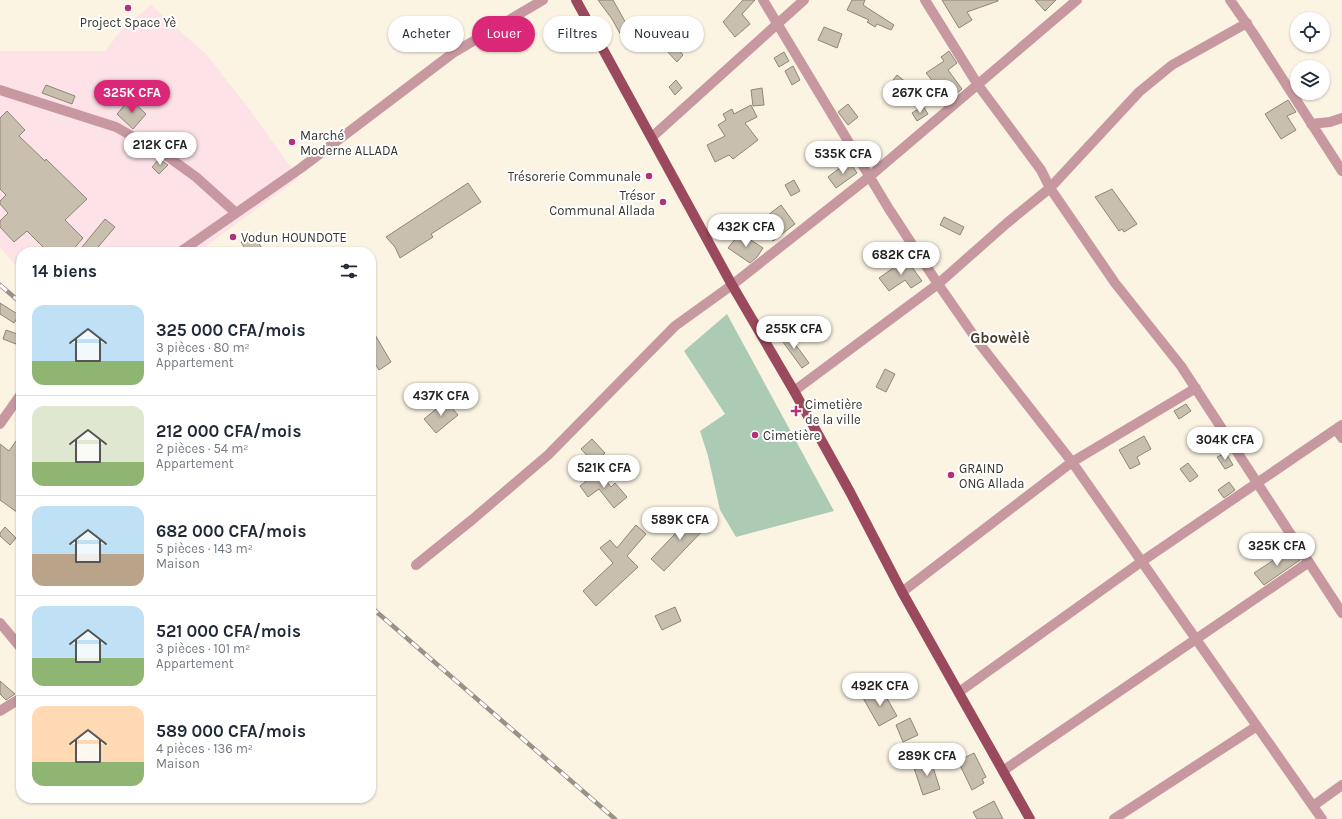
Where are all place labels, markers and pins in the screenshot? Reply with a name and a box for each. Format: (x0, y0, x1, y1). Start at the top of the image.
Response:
marker: Project Space Yè (123, 3, 133, 13)
place label: Project Space Yè (80, 15, 177, 30)
pin: 325K CFA (91, 80, 173, 114)
pin: 267K CFA (879, 80, 961, 114)
place label: Marché Moderne ALLADA (300, 128, 398, 158)
pin: 212K CFA (119, 132, 201, 166)
marker: Marché Moderne ALLADA (287, 137, 297, 147)
pin: 535K CFA (802, 141, 884, 175)
place label: Trésorerie Communale (508, 169, 641, 184)
marker: Trésorerie Communale (644, 171, 654, 181)
place label: Trésor Communal Allada (549, 188, 655, 218)
marker: Trésor Communal Allada (658, 197, 668, 207)
pin: 432K CFA (705, 214, 787, 248)
place label: Vodun HOUNDOTE (241, 230, 347, 245)
marker: Vodun HOUNDOTE (228, 232, 238, 242)
pin: 682K CFA (860, 242, 942, 276)
pin: 255K CFA (753, 316, 835, 350)
pin: 437K CFA (400, 383, 482, 417)
place label: Cimetière de la ville (805, 397, 863, 427)
marker: Cimetière de la ville (790, 405, 802, 417)
pin: 304K CFA (1184, 427, 1266, 461)
place label: Cimetière (763, 428, 821, 443)
marker: Cimetière (750, 430, 760, 440)
pin: 521K CFA (563, 455, 645, 489)
place label: GRAIND ONG Allada (959, 461, 1025, 491)
marker: GRAIND ONG Allada (946, 470, 956, 480)
pin: 589K CFA (639, 507, 721, 541)
pin: 325K CFA (1236, 533, 1318, 567)
pin: 492K CFA (839, 673, 921, 707)
pin: 289K CFA (886, 743, 968, 777)

